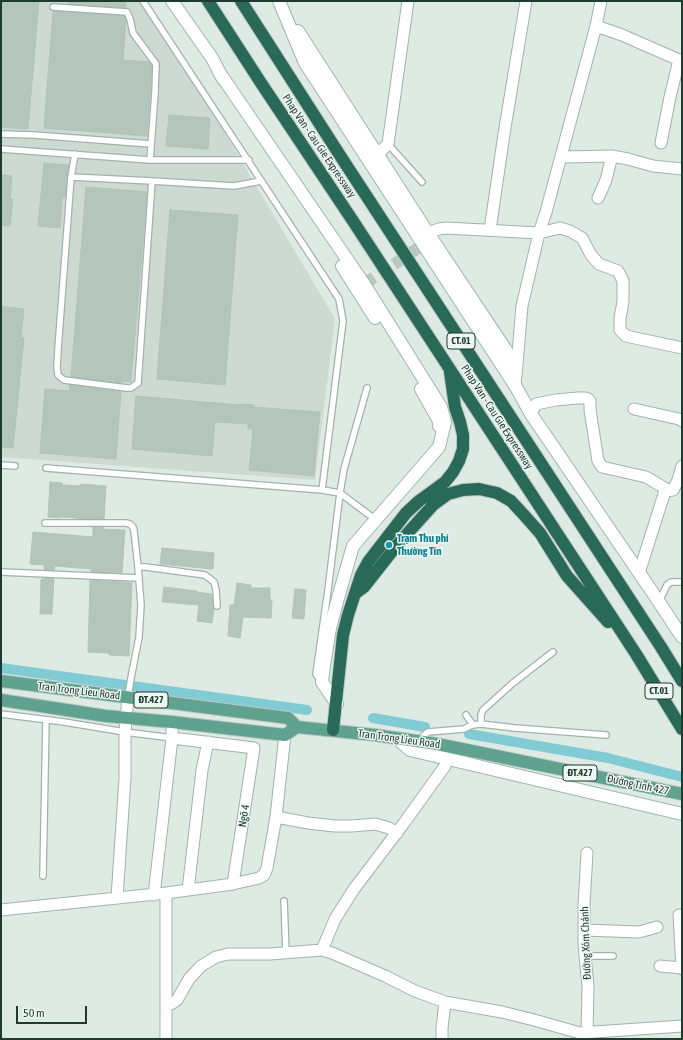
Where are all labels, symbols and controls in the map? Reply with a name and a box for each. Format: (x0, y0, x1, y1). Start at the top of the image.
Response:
street label: Phap Van - Cau Gie Expressway (279, 92, 359, 200)
road number: CT.01 (447, 333, 475, 349)
street label: Phap Van - Cau Gie Expressway (458, 362, 536, 472)
place label: Trạm Thu phí Thường Tín (397, 532, 449, 558)
marker: Trạm Thu phí Thường Tín (384, 540, 394, 550)
street label: Tran Trong Lieu Road (37, 679, 121, 703)
road number: CT.01 (645, 683, 673, 699)
road number: ĐT.427 (134, 692, 168, 708)
street label: Tran Trong Lieu Road (357, 727, 441, 751)
road number: ĐT.427 (563, 765, 597, 781)
street label: Đường Tỉnh 427 (606, 772, 670, 798)
street label: Ngõ 4 (236, 804, 252, 828)
street label: Đường Xóm Chánh (578, 906, 594, 980)
scale bar (18, 998, 89, 1024)
text: 50 m (23, 1006, 45, 1020)

